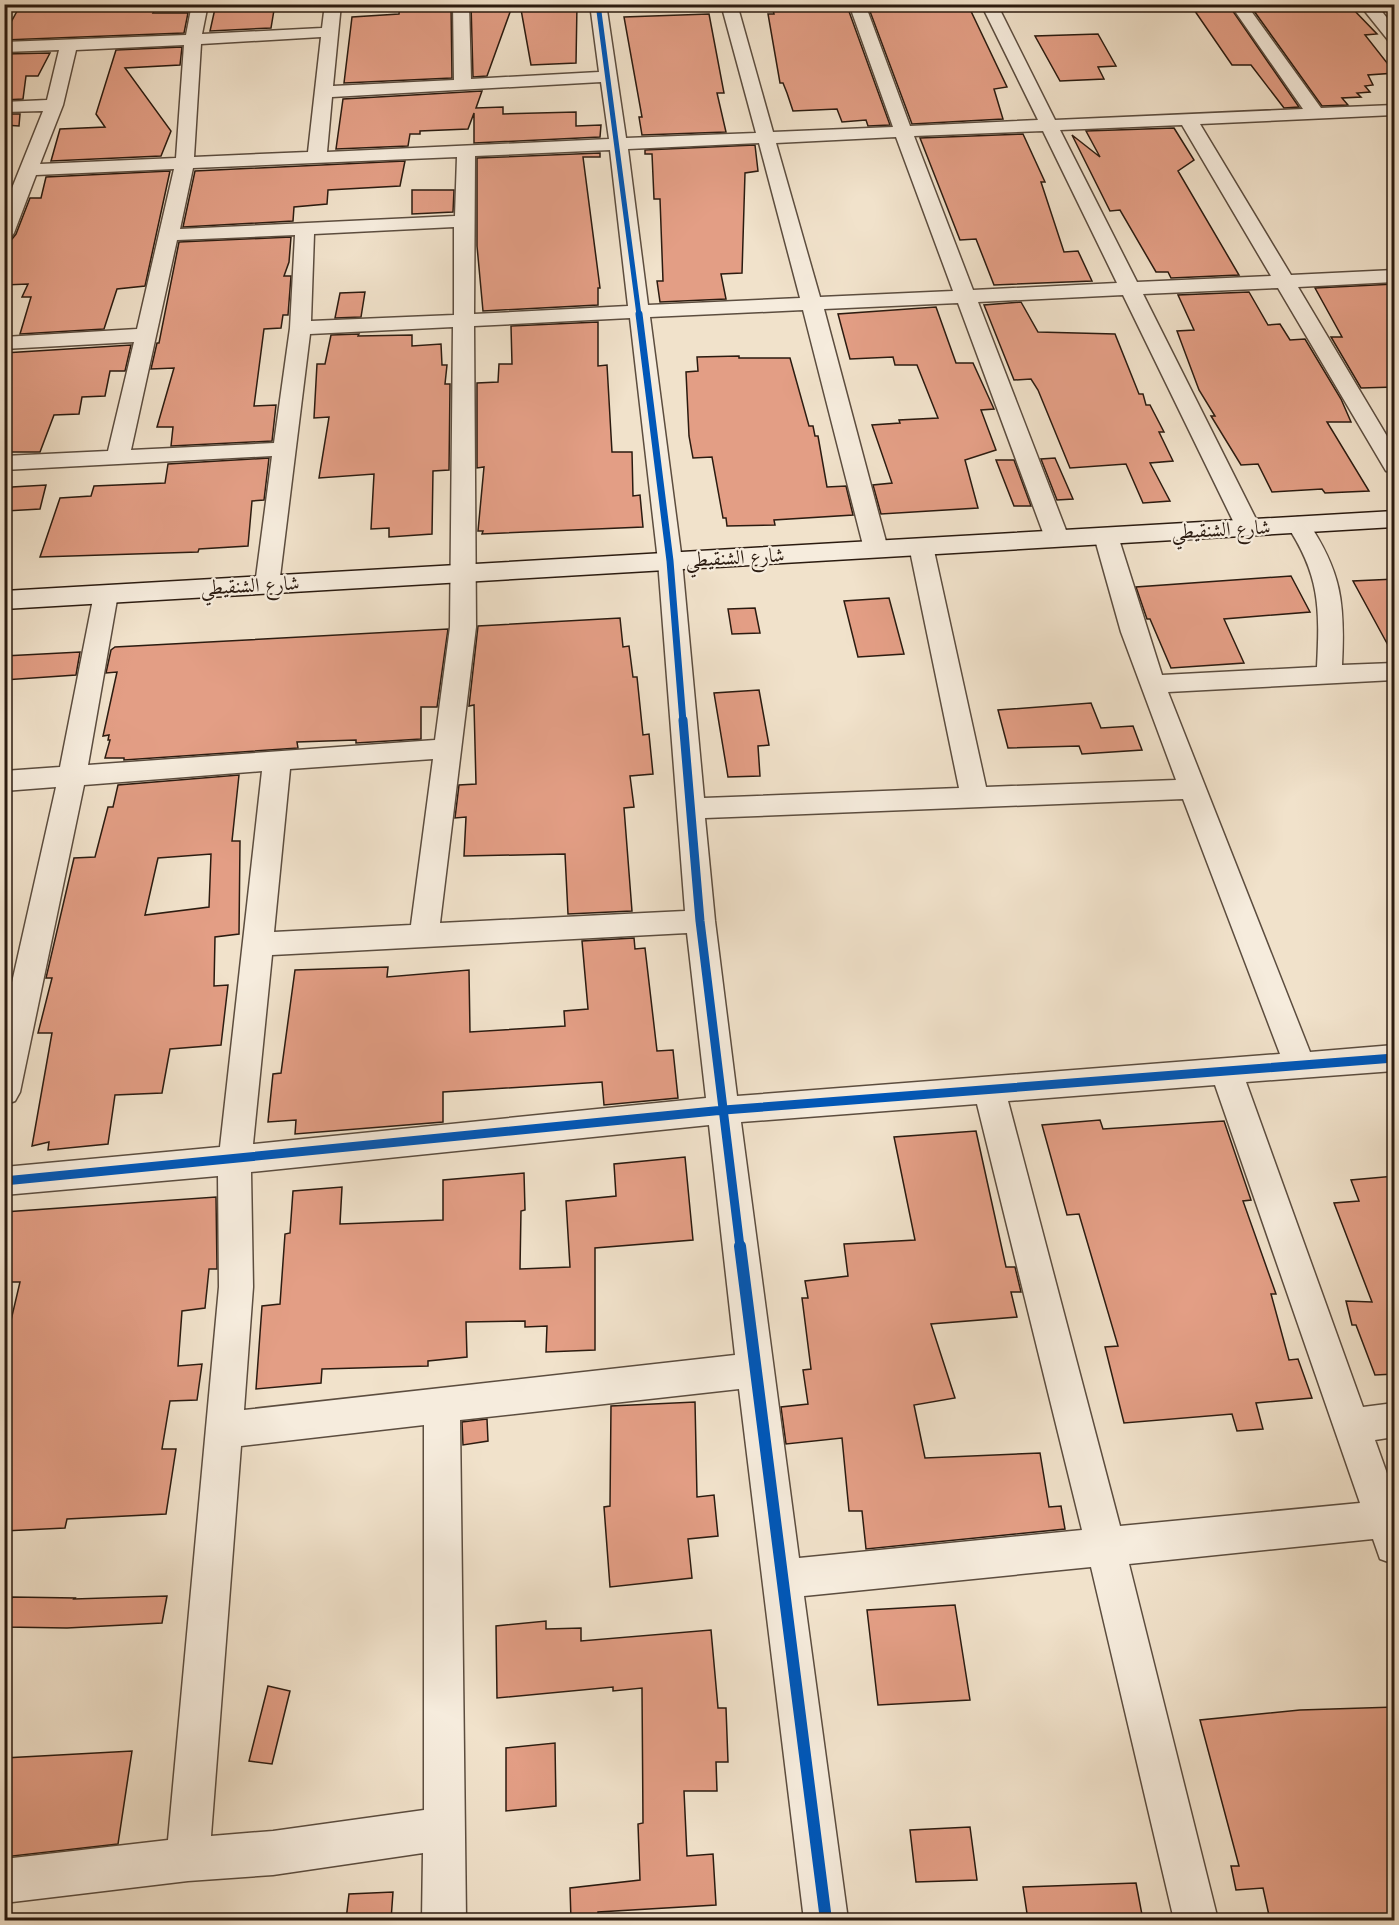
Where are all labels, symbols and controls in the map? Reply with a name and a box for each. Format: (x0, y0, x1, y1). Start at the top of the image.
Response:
street label: شارع الشنقيطي (1171, 514, 1272, 551)
street label: شارع الشنقيطي (685, 542, 786, 579)
street label: شارع الشنقيطي (200, 570, 301, 607)

